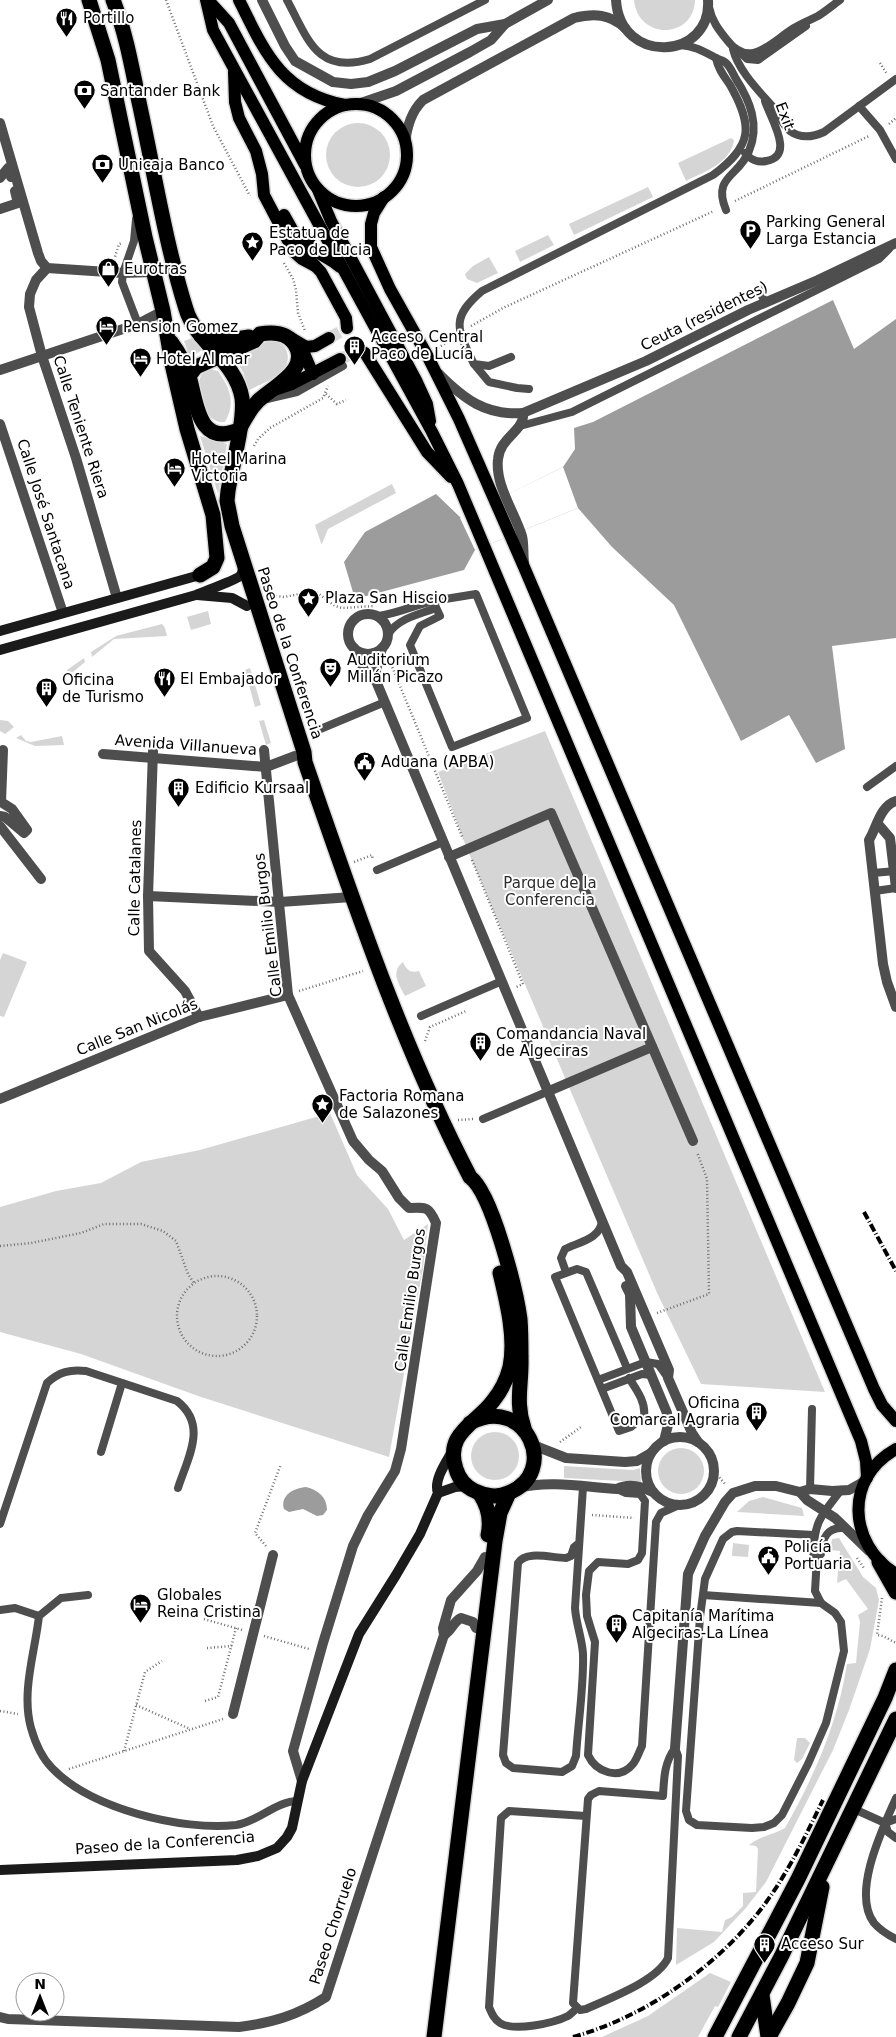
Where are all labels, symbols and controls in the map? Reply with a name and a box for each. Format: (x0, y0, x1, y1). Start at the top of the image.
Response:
restaurant icon: Portillo (55, 6, 79, 37)
place label: Portillo (83, 9, 134, 27)
bank icon: Santander Bank (72, 79, 96, 110)
place label: Santander Bank (100, 82, 220, 100)
street label: Exit (772, 100, 799, 133)
bank icon: Unicaja Banco (90, 153, 114, 184)
place label: Unicaja Banco (118, 156, 225, 174)
place label: Parking General Larga Estancia (766, 213, 886, 248)
parking icon: Parking General Larga Estancia (738, 219, 762, 250)
place label: Estatua de Paco de Lucia (269, 224, 371, 259)
place icon: Estatua de Paco de Lucia (241, 230, 265, 261)
shop icon: Eurotras (96, 257, 120, 288)
place label: Eurotras (124, 260, 187, 278)
street label: Ceuta (residentes) (638, 277, 770, 355)
hotel icon: Pension Gomez (95, 315, 119, 346)
place label: Pension Gomez (123, 318, 238, 336)
place label: Acceso Central Paco de Lucía (371, 328, 483, 363)
building icon: Acceso Central Paco de Lucía (343, 334, 367, 365)
hotel icon: Hotel Al mar (128, 347, 152, 378)
place label: Hotel Al mar (156, 350, 251, 368)
street label: Calle Teniente Riera (49, 353, 113, 501)
street label: Calle José Santacana (13, 437, 79, 591)
place label: Hotel Marina Victoria (191, 450, 287, 485)
hotel icon: Hotel Marina Victoria (163, 456, 187, 487)
street label: Paseo de la Conferencia (254, 565, 326, 741)
place icon: Plaza San Hiscio (297, 586, 321, 617)
place label: Plaza San Hiscio (325, 589, 447, 607)
place label: Auditorium Millán Picazo (347, 651, 443, 686)
theatre icon: Auditorium Millán Picazo (319, 657, 343, 688)
restaurant icon: El Embajador (152, 667, 176, 698)
place label: El Embajador (180, 670, 280, 688)
place label: Oficina de Turismo (62, 671, 144, 706)
building icon: Oficina de Turismo (34, 677, 58, 708)
street label: Avenida Villanueva (114, 731, 258, 759)
public building icon: Aduana (APBA) (353, 750, 377, 781)
place label: Aduana (APBA) (381, 753, 494, 771)
building icon: Edificio Kursaal (167, 776, 191, 807)
place label: Edificio Kursaal (195, 779, 309, 797)
street label: Calle Catalanes (125, 819, 145, 936)
street label: Calle Emilio Burgos (250, 852, 286, 998)
park label: Parque de la Conferencia (503, 874, 597, 909)
street label: Calle San Nicolás (74, 994, 200, 1060)
place label: Comandancia Naval de Algeciras (496, 1025, 646, 1060)
building icon: Comandancia Naval de Algeciras (468, 1031, 492, 1062)
place label: Factoria Romana de Salazones (339, 1087, 464, 1122)
place icon: Factoria Romana de Salazones (311, 1093, 335, 1124)
street label: Calle Emilio Burgos (391, 1227, 429, 1373)
place label: Oficina Comarcal Agraria (610, 1394, 740, 1429)
building icon: Oficina Comarcal Agraria (744, 1400, 768, 1431)
place label: Policía Portuaria (784, 1538, 852, 1573)
public building icon: Policía Portuaria (756, 1544, 780, 1575)
place label: Globales Reina Cristina (157, 1586, 261, 1621)
hotel icon: Globales Reina Cristina (129, 1592, 153, 1623)
place label: Capitanía Marítima Algeciras-La Línea (632, 1607, 774, 1642)
building icon: Capitanía Marítima Algeciras-La Línea (604, 1613, 628, 1644)
street label: Paseo de la Conferencia (75, 1828, 255, 1858)
street label: Paseo Chorruelo (306, 1865, 360, 1987)
building icon: Acceso Sur (753, 1932, 777, 1963)
place label: Acceso Sur (781, 1935, 865, 1953)
north arrow (15, 1972, 65, 2022)
text: N (34, 1976, 46, 1992)

